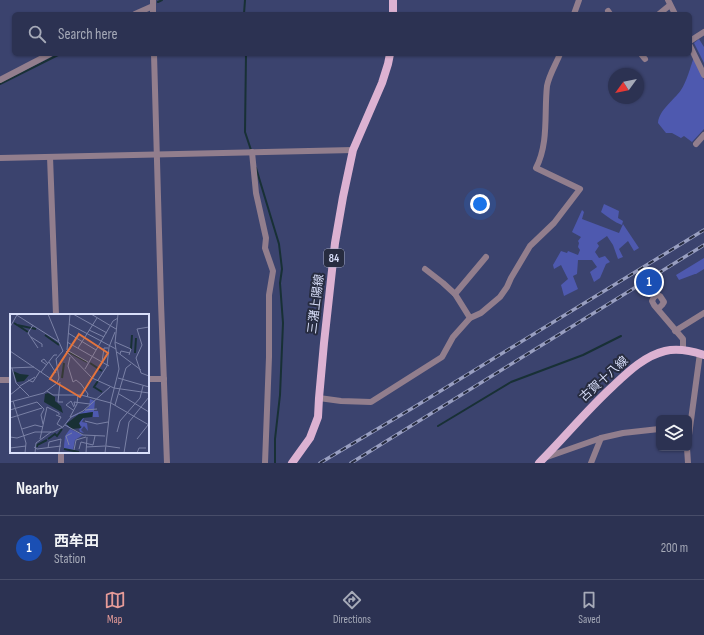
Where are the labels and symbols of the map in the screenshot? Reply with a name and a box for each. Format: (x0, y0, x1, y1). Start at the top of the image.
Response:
north arrow (608, 68, 644, 104)
your location (470, 194, 490, 214)
road number: 84 (324, 249, 344, 267)
pin: 1 (636, 267, 662, 297)
street label: 三潴上陽線 (305, 273, 327, 335)
inset map (10, 314, 149, 453)
street label: 古賀十八線 (577, 353, 631, 405)

